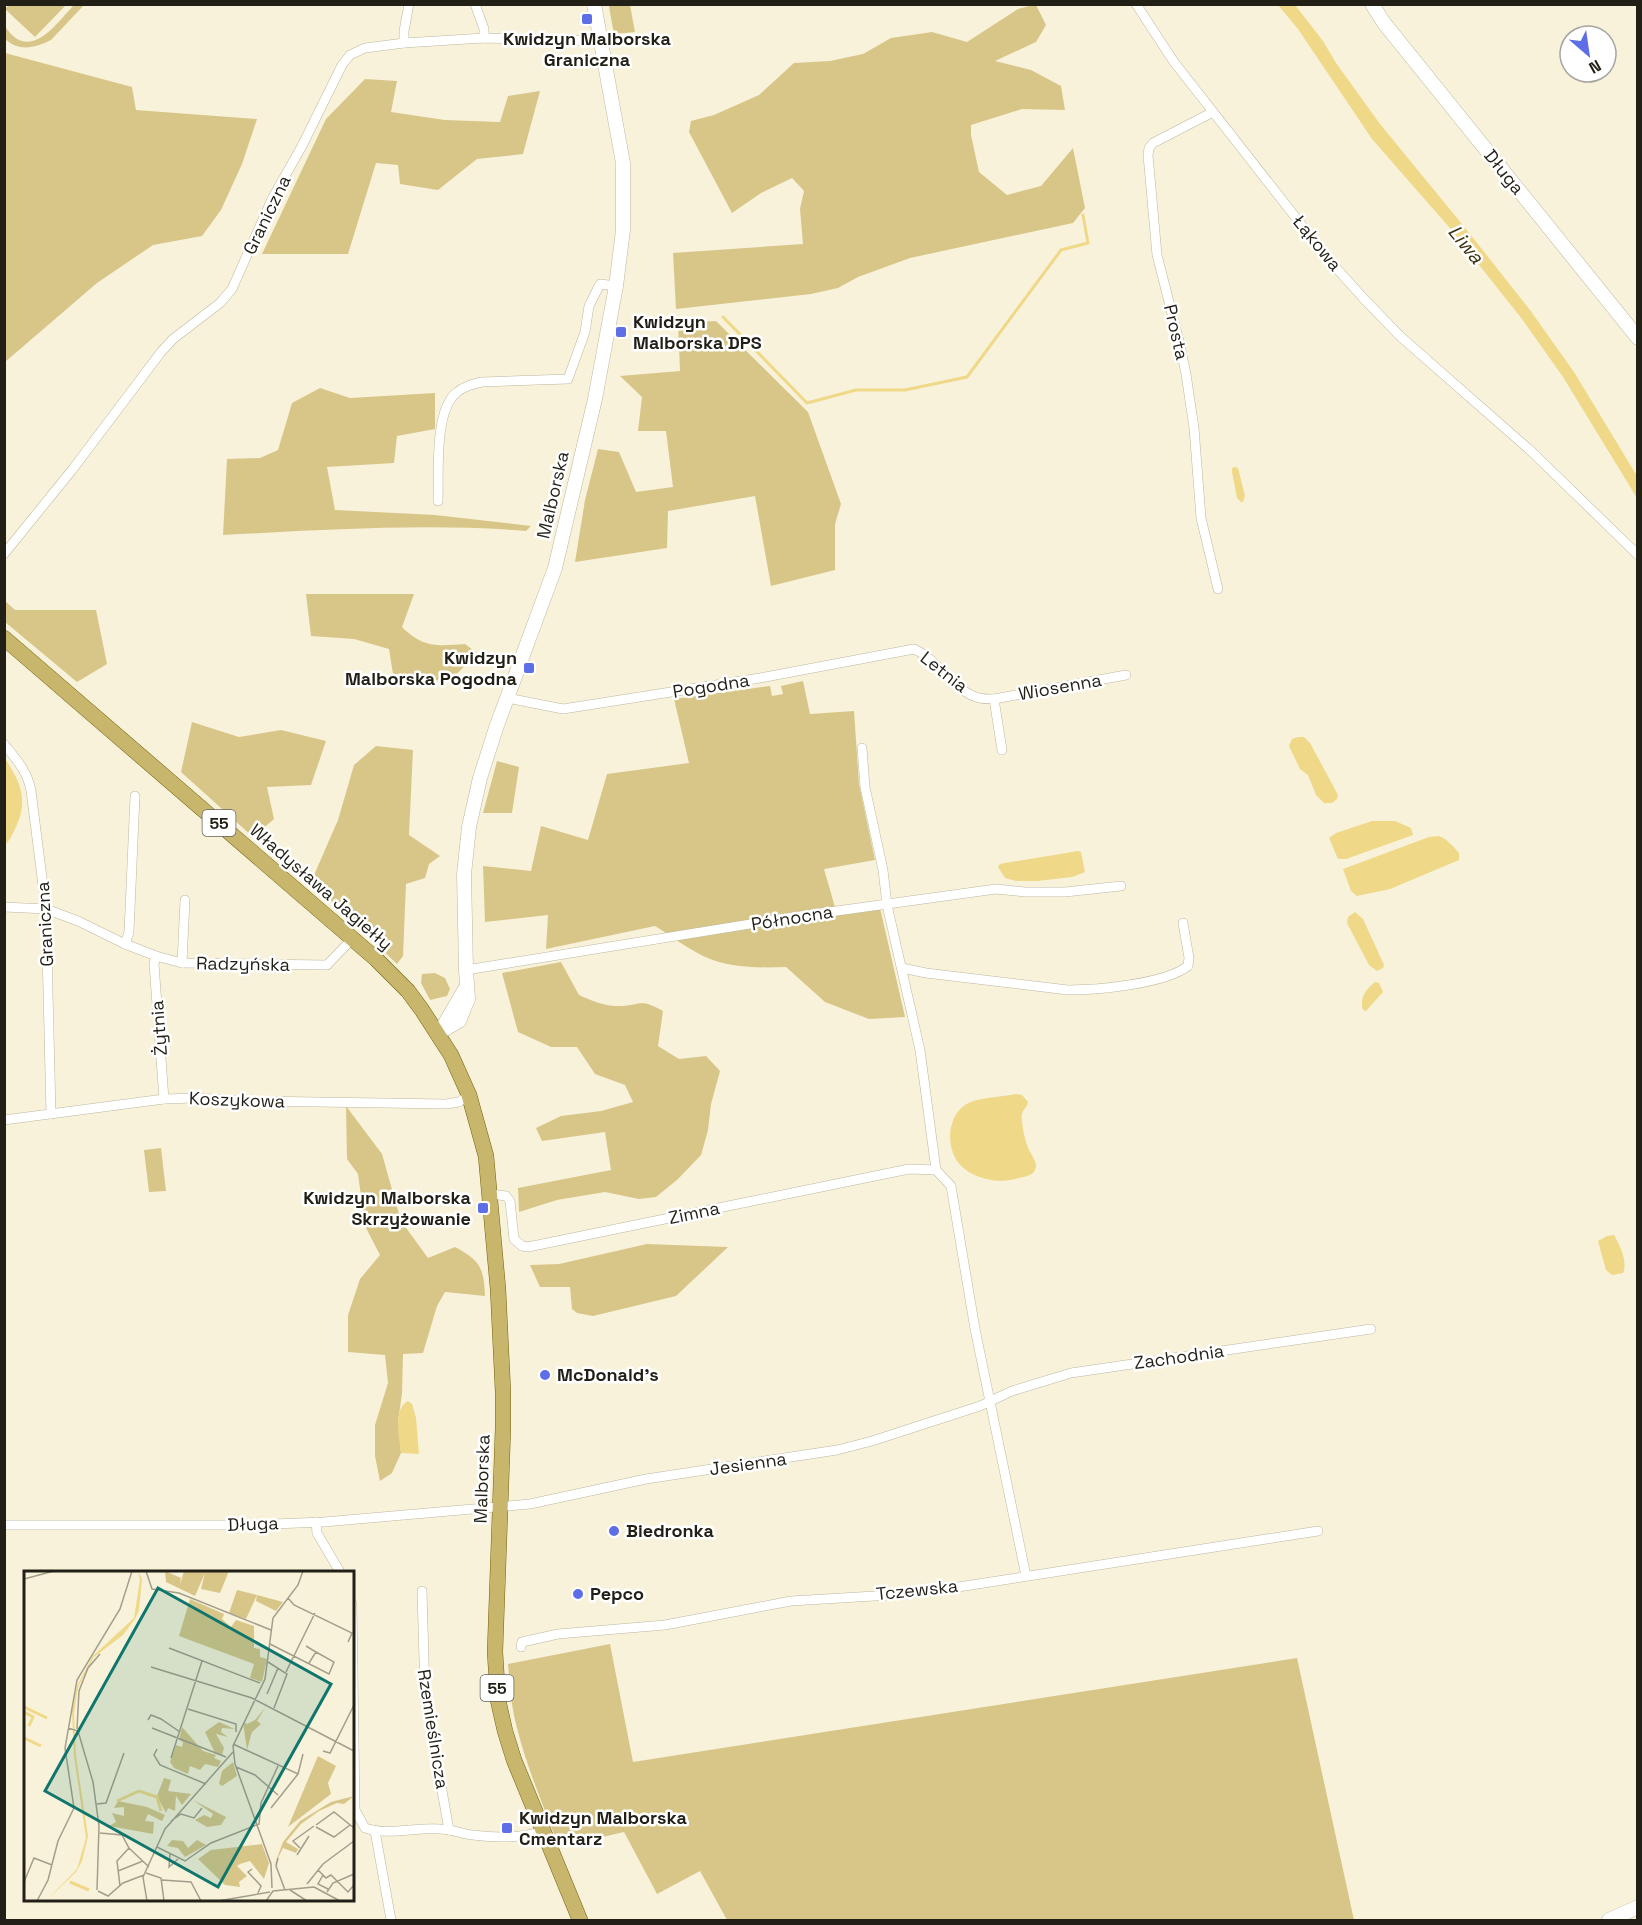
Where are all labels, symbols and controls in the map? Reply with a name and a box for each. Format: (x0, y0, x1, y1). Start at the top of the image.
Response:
marker: Kwidzyn Malborska Graniczna (580, 12, 594, 26)
north arrow (1558, 24, 1618, 84)
place label: Kwidzyn Malborska Graniczna (503, 27, 671, 71)
text: N (1585, 55, 1605, 78)
street label: Długa (1479, 144, 1530, 199)
street label: Graniczna (238, 171, 296, 258)
street label: Łąkowa (1288, 210, 1347, 276)
water label: Liwa (1442, 219, 1490, 269)
street label: Prosta (1159, 302, 1194, 362)
place label: Kwidzyn Malborska DPS (633, 310, 762, 354)
marker: Kwidzyn Malborska DPS (614, 325, 628, 339)
street label: Malborska (531, 449, 574, 541)
place label: Kwidzyn Malborska Pogodna (345, 646, 518, 690)
street label: Letnia (916, 646, 973, 697)
marker: Kwidzyn Malborska Pogodna (522, 661, 536, 675)
street label: Pogodna (671, 668, 751, 703)
street label: Wiosenna (1017, 668, 1103, 705)
road number: 55 (202, 810, 236, 836)
street label: Władysława Jagiełły (245, 818, 397, 955)
street label: Graniczna (31, 881, 58, 967)
street label: Północna (749, 900, 835, 935)
street label: Radzyńska (196, 951, 290, 976)
street label: Żytnia (145, 1000, 172, 1056)
street label: Koszykowa (188, 1086, 286, 1113)
place label: Kwidzyn Malborska Skrzyżowanie (303, 1186, 472, 1230)
street label: Zimna (666, 1196, 722, 1229)
marker: Kwidzyn Malborska Skrzyżowanie (476, 1201, 490, 1215)
street label: Zachodnia (1132, 1339, 1225, 1374)
place label: McDonald's (557, 1363, 659, 1386)
marker: McDonald's (538, 1368, 552, 1382)
street label: Malborska (468, 1434, 495, 1524)
street label: Jesienna (708, 1447, 788, 1480)
street label: Długa (227, 1511, 279, 1536)
place label: Biedronka (626, 1519, 714, 1542)
marker: Biedronka (607, 1524, 621, 1538)
inset map (24, 1571, 354, 1901)
street label: Tczewska (875, 1574, 959, 1605)
place label: Pepco (590, 1582, 644, 1605)
marker: Pepco (571, 1587, 585, 1601)
street label: Rzemieślnicza (413, 1667, 454, 1790)
road number: 55 (480, 1675, 514, 1701)
place label: Kwidzyn Malborska Cmentarz (519, 1806, 687, 1850)
marker: Kwidzyn Malborska Cmentarz (500, 1821, 514, 1835)

